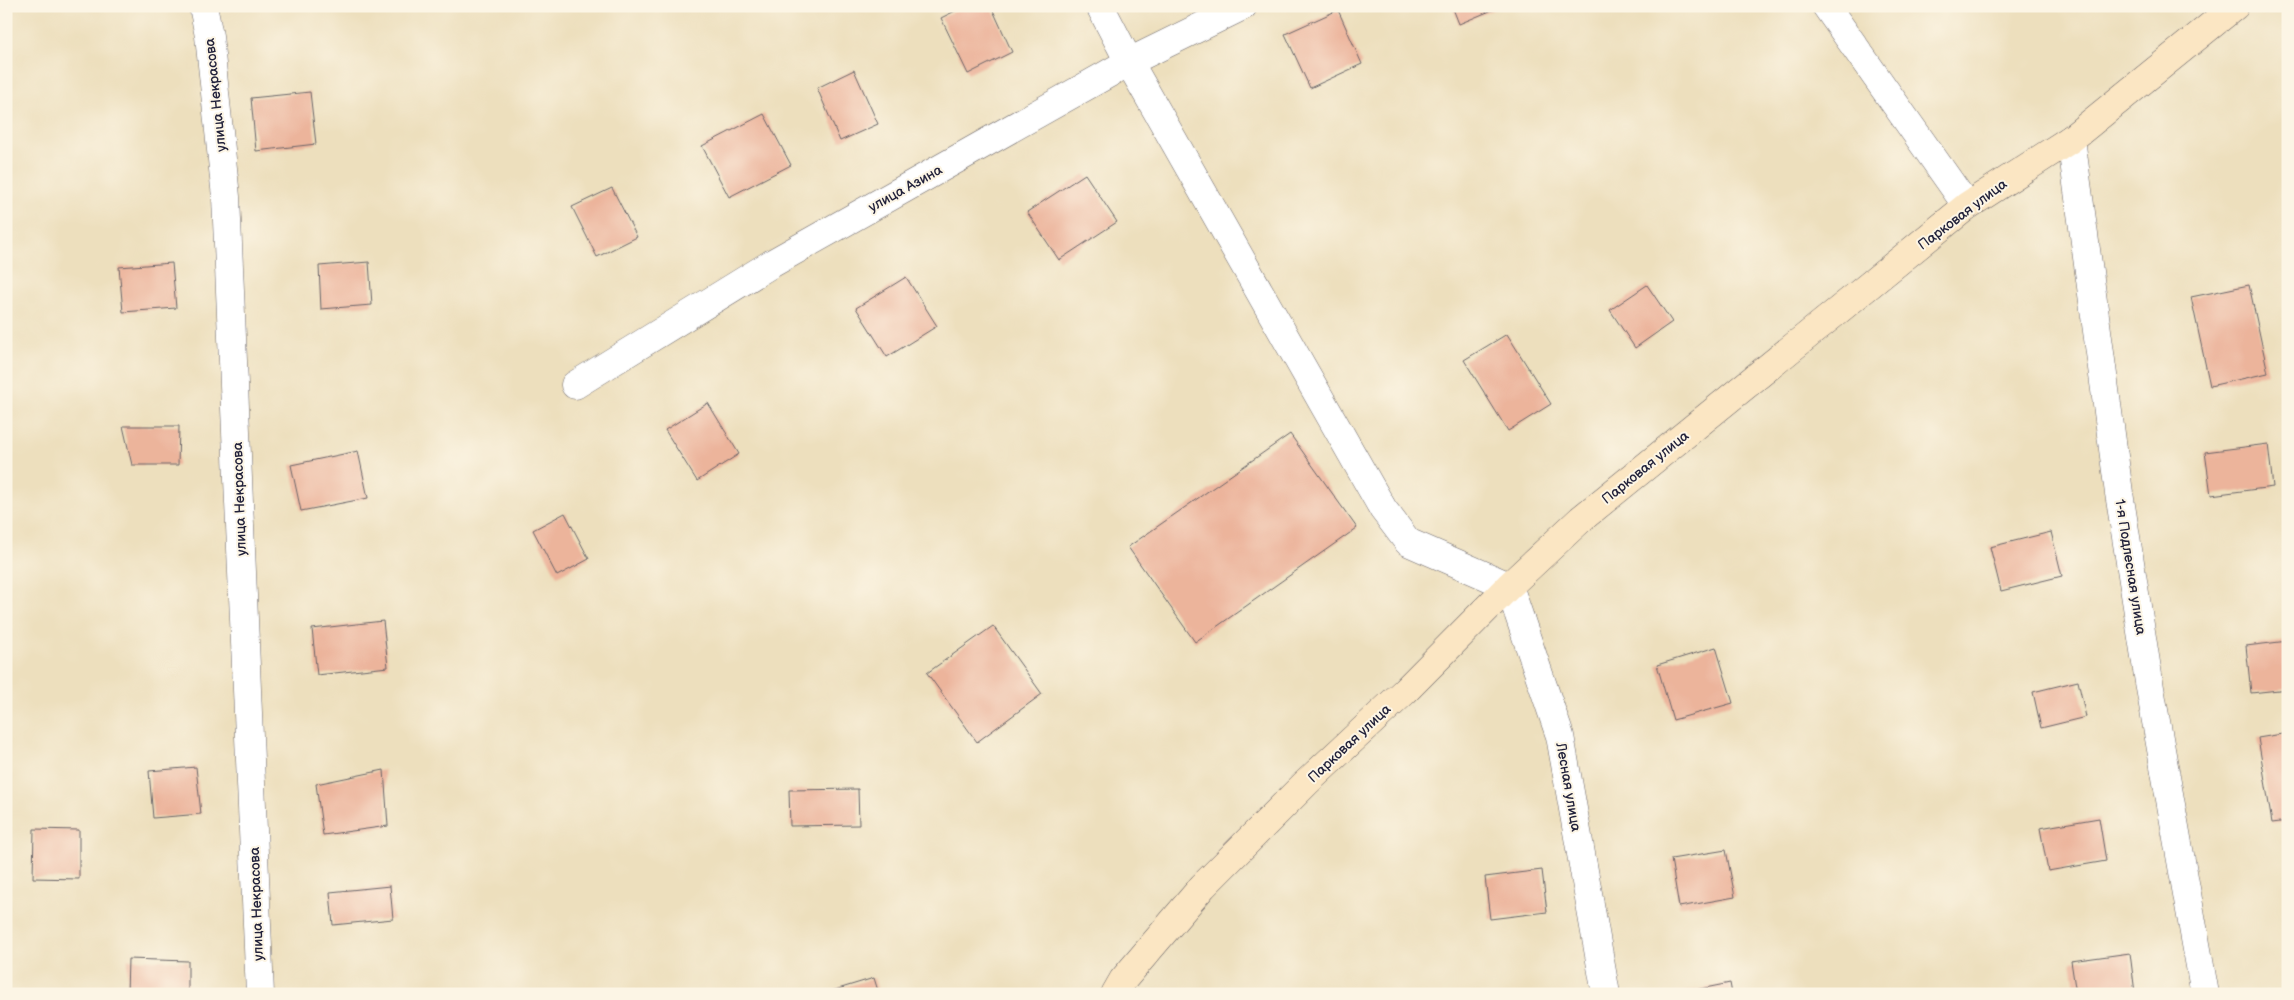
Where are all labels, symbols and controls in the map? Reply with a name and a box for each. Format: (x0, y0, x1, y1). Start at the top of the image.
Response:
street label: улица Некрасова (201, 37, 230, 153)
street label: улица Азина (865, 161, 946, 216)
street label: Парковая улица (1914, 175, 2011, 253)
street label: Парковая улица (1598, 427, 1693, 508)
street label: улица Некрасова (229, 441, 250, 556)
street label: 1-я Подлесная улица (2111, 498, 2150, 637)
street label: Парковая улица (1304, 700, 1395, 786)
street label: Лесная улица (1552, 740, 1585, 834)
street label: улица Некрасова (246, 846, 267, 961)

